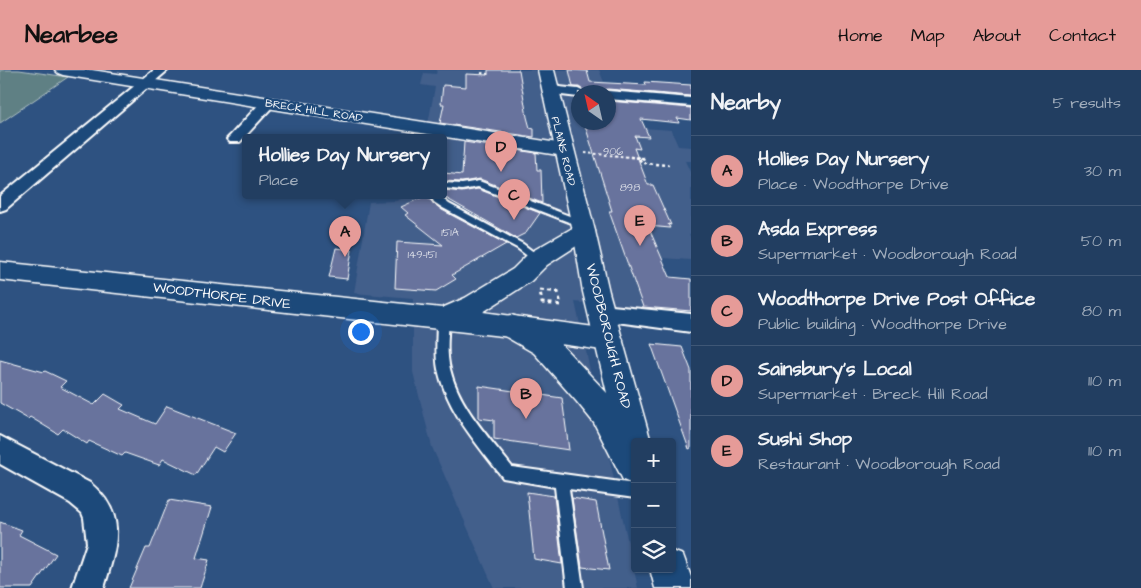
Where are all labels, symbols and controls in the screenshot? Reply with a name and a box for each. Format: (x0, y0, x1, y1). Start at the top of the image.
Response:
text: Nearbee (25, 18, 118, 52)
text: Home (838, 23, 883, 48)
text: Map (911, 23, 945, 48)
text: About (973, 23, 1021, 48)
text: Contact (1049, 23, 1116, 48)
north arrow (571, 85, 616, 130)
text: Nearby (711, 88, 781, 117)
text: 5 results (1053, 92, 1121, 114)
street label: BRECK HILL ROAD (264, 95, 364, 126)
street label: PLAINS ROAD (548, 115, 579, 187)
pin: D (485, 131, 517, 172)
popup (242, 134, 447, 199)
text: Hollies Day Nursery (259, 142, 430, 169)
house number: 906 (603, 144, 623, 159)
text: Hollies Day Nursery (758, 146, 929, 173)
text: A (722, 160, 732, 182)
text: 30 m (1084, 160, 1121, 182)
text: Place (259, 169, 299, 191)
text: Place · Woodthorpe Drive (758, 173, 949, 195)
pin: C (498, 179, 530, 220)
house number: 898 (620, 180, 640, 195)
pin: E (624, 205, 656, 246)
pin: A (329, 216, 361, 257)
text: Asda Express (758, 216, 877, 243)
house number: 151A (441, 225, 459, 240)
text: B (721, 230, 733, 252)
text: 50 m (1081, 230, 1121, 252)
text: Supermarket · Woodborough Road (758, 243, 1017, 265)
house number: 149-151 (407, 247, 437, 262)
street label: WOODBOROUGH ROAD (580, 262, 636, 411)
street label: WOODTHORPE DRIVE (152, 278, 293, 314)
text: Woodthorpe Drive Post Office (758, 286, 1035, 313)
text: C (721, 300, 733, 322)
text: 80 m (1082, 300, 1121, 322)
text: Public building · Woodthorpe Drive (758, 313, 1007, 335)
your location (348, 319, 374, 345)
text: Sainsbury's Local (758, 356, 912, 383)
text: D (722, 370, 732, 392)
text: 110 m (1088, 370, 1121, 392)
pin: B (510, 378, 542, 419)
text: Supermarket · Breck Hill Road (758, 383, 988, 405)
text: Sushi Shop (758, 426, 852, 453)
map controls (631, 438, 676, 573)
button: + (631, 438, 676, 483)
text: E (722, 440, 732, 462)
text: 110 m (1088, 440, 1121, 462)
text: Restaurant · Woodborough Road (758, 453, 1000, 475)
button: − (631, 483, 676, 528)
button: layers (631, 528, 676, 573)

